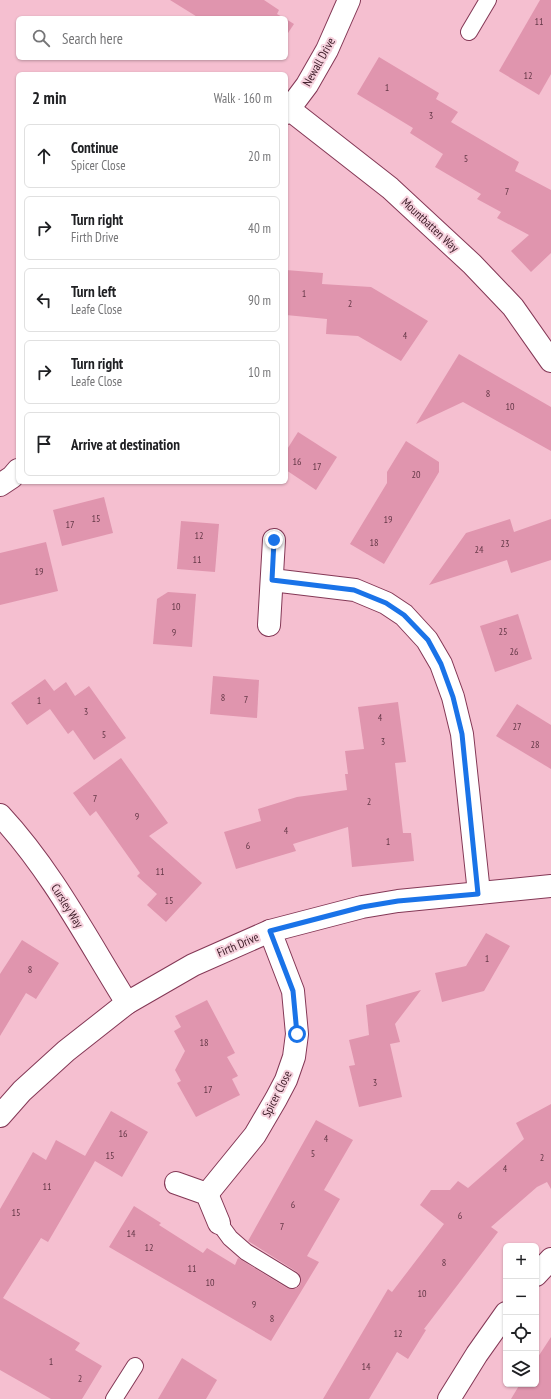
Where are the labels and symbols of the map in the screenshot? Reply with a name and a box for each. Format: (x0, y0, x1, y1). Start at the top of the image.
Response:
house number: 11 (535, 15, 544, 28)
street label: Newall Drive (299, 35, 338, 89)
house number: 12 (524, 69, 533, 82)
house number: 1 (385, 81, 389, 94)
house number: 3 (429, 109, 433, 122)
house number: 5 (464, 152, 468, 165)
house number: 7 (505, 185, 509, 198)
street label: Mountbatten Way (399, 194, 462, 255)
house number: 1 (302, 287, 306, 300)
house number: 2 (348, 297, 352, 310)
house number: 4 (403, 329, 408, 342)
house number: 8 (486, 387, 490, 400)
house number: 10 (506, 400, 515, 413)
house number: 16 (293, 455, 302, 468)
house number: 17 (313, 460, 322, 473)
house number: 20 (412, 468, 421, 481)
house number: 15 (92, 512, 101, 525)
house number: 19 (384, 513, 393, 526)
house number: 17 (66, 518, 75, 531)
house number: 12 (195, 529, 204, 542)
route end (265, 531, 283, 549)
house number: 18 (370, 536, 379, 549)
house number: 23 (501, 537, 510, 550)
house number: 24 (475, 543, 484, 556)
house number: 11 (193, 553, 202, 566)
house number: 19 (35, 565, 44, 578)
house number: 10 (172, 600, 181, 613)
house number: 25 (499, 625, 508, 638)
house number: 9 (172, 626, 176, 639)
house number: 26 (510, 645, 519, 658)
house number: 8 (221, 691, 225, 704)
house number: 7 (244, 693, 248, 706)
house number: 1 (37, 694, 41, 707)
house number: 3 (84, 705, 88, 718)
house number: 4 (378, 711, 383, 724)
house number: 27 (513, 720, 522, 733)
house number: 5 (102, 728, 106, 741)
house number: 3 (381, 735, 385, 748)
house number: 28 (531, 738, 540, 751)
house number: 7 (93, 792, 97, 805)
house number: 2 (367, 795, 371, 808)
house number: 9 (135, 810, 139, 823)
house number: 4 (284, 824, 289, 837)
house number: 1 (386, 835, 390, 848)
house number: 6 (246, 839, 251, 852)
house number: 11 (156, 865, 165, 878)
street label: Cursley Way (48, 881, 87, 931)
house number: 15 (165, 894, 174, 907)
street label: Firth Drive (215, 929, 261, 960)
house number: 1 (485, 952, 489, 965)
house number: 8 (28, 963, 32, 976)
route start (288, 1025, 306, 1043)
house number: 18 (200, 1036, 209, 1049)
street label: Spicer Close (258, 1068, 295, 1120)
house number: 3 (373, 1076, 377, 1089)
house number: 17 (204, 1083, 213, 1096)
house number: 16 (119, 1127, 128, 1140)
house number: 4 (324, 1132, 329, 1145)
house number: 5 (311, 1147, 315, 1160)
house number: 15 (106, 1149, 115, 1162)
house number: 2 (540, 1151, 544, 1164)
house number: 4 (503, 1162, 508, 1175)
house number: 11 (43, 1180, 52, 1193)
house number: 6 (291, 1198, 296, 1211)
house number: 15 (12, 1206, 21, 1219)
house number: 6 (458, 1209, 463, 1222)
house number: 7 (280, 1220, 284, 1233)
house number: 14 (127, 1227, 136, 1240)
house number: 12 (145, 1241, 154, 1254)
house number: 8 (442, 1256, 446, 1269)
house number: 11 (188, 1262, 197, 1275)
house number: 10 (206, 1276, 215, 1289)
house number: 10 (418, 1287, 427, 1300)
house number: 9 (252, 1298, 256, 1311)
house number: 8 (270, 1312, 274, 1325)
house number: 12 (394, 1327, 403, 1340)
house number: 1 (49, 1355, 53, 1368)
house number: 14 (362, 1360, 371, 1373)
house number: 2 (78, 1372, 82, 1385)

